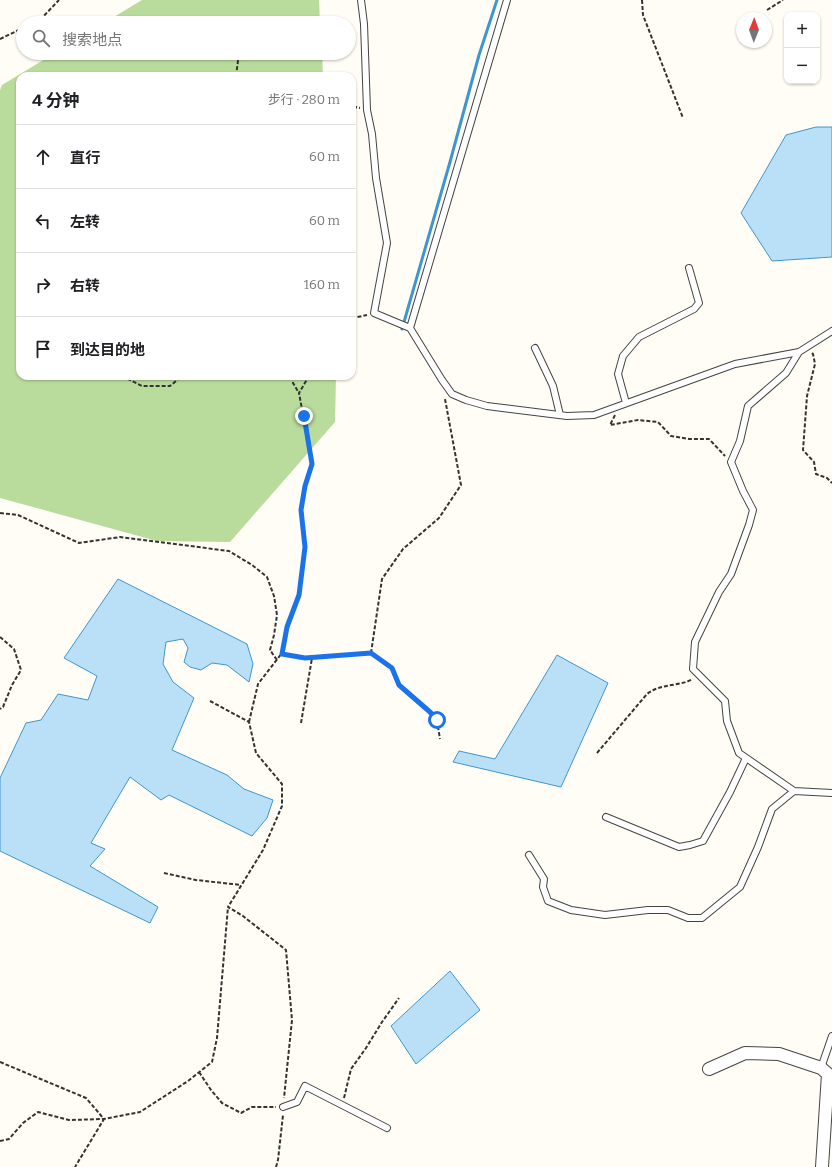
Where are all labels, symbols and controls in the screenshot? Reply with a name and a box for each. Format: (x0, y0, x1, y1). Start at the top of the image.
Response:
north arrow (736, 12, 772, 48)
map controls (784, 12, 820, 84)
button: + (784, 12, 820, 48)
search box (16, 16, 356, 60)
icon: search (30, 27, 52, 49)
text: 搜索地点 (62, 31, 122, 49)
button: − (784, 48, 820, 84)
text: 4 分钟 (32, 90, 79, 111)
text: 步行 · 280 m (268, 92, 340, 107)
icon: ahead (32, 146, 54, 168)
text: 直行 (70, 149, 100, 167)
text: 60 m (309, 149, 340, 164)
icon: left (32, 210, 54, 232)
text: 左转 (70, 213, 100, 231)
text: 60 m (309, 213, 340, 228)
icon: right (32, 274, 54, 296)
text: 右转 (70, 277, 100, 295)
text: 160 m (304, 277, 340, 292)
icon: arrive (32, 338, 54, 360)
text: 到达目的地 (70, 341, 145, 359)
route end (295, 407, 313, 425)
route start (428, 711, 446, 729)

